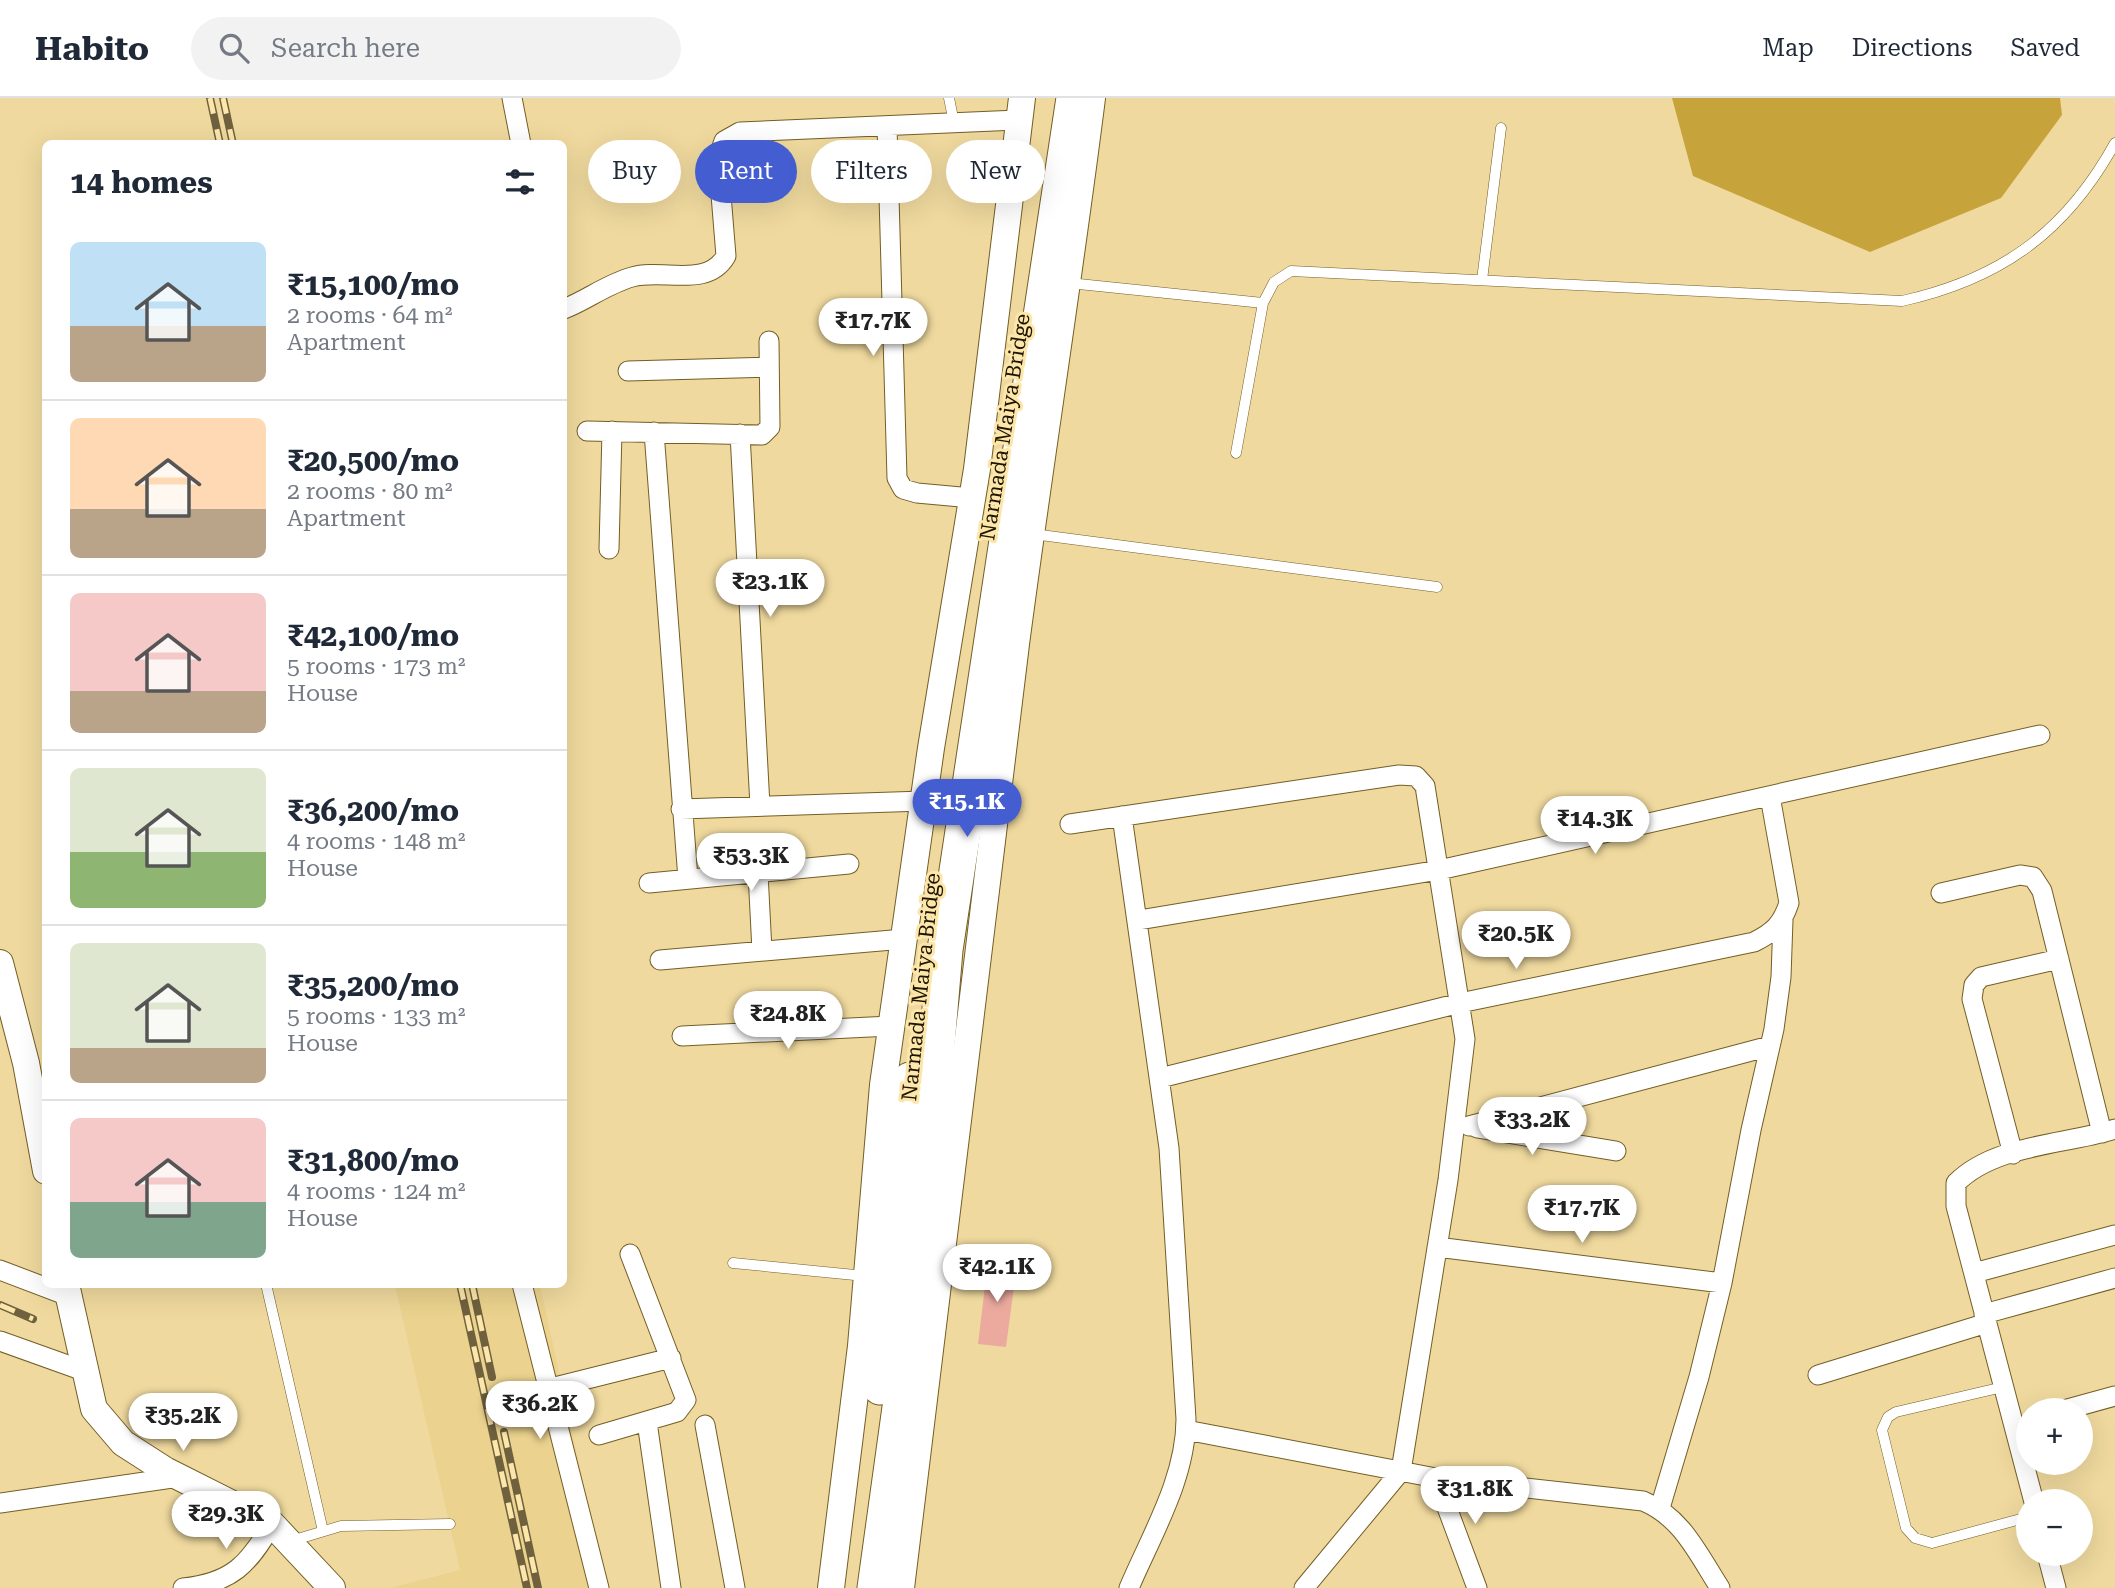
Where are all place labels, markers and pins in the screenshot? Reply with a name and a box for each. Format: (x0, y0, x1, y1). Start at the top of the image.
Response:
pin: ₹17.7K (816, 299, 930, 358)
pin: ₹23.1K (713, 560, 827, 619)
pin: ₹15.1K (910, 780, 1024, 839)
pin: ₹14.3K (1538, 796, 1652, 856)
pin: ₹53.3K (694, 834, 808, 893)
pin: ₹20.5K (1459, 912, 1573, 971)
pin: ₹24.8K (731, 992, 845, 1051)
pin: ₹33.2K (1475, 1098, 1589, 1157)
pin: ₹17.7K (1525, 1186, 1639, 1245)
pin: ₹42.1K (940, 1244, 1054, 1304)
pin: ₹36.2K (483, 1382, 597, 1441)
pin: ₹35.2K (126, 1394, 240, 1453)
pin: ₹31.8K (1418, 1466, 1532, 1526)
pin: ₹29.3K (169, 1492, 283, 1551)

